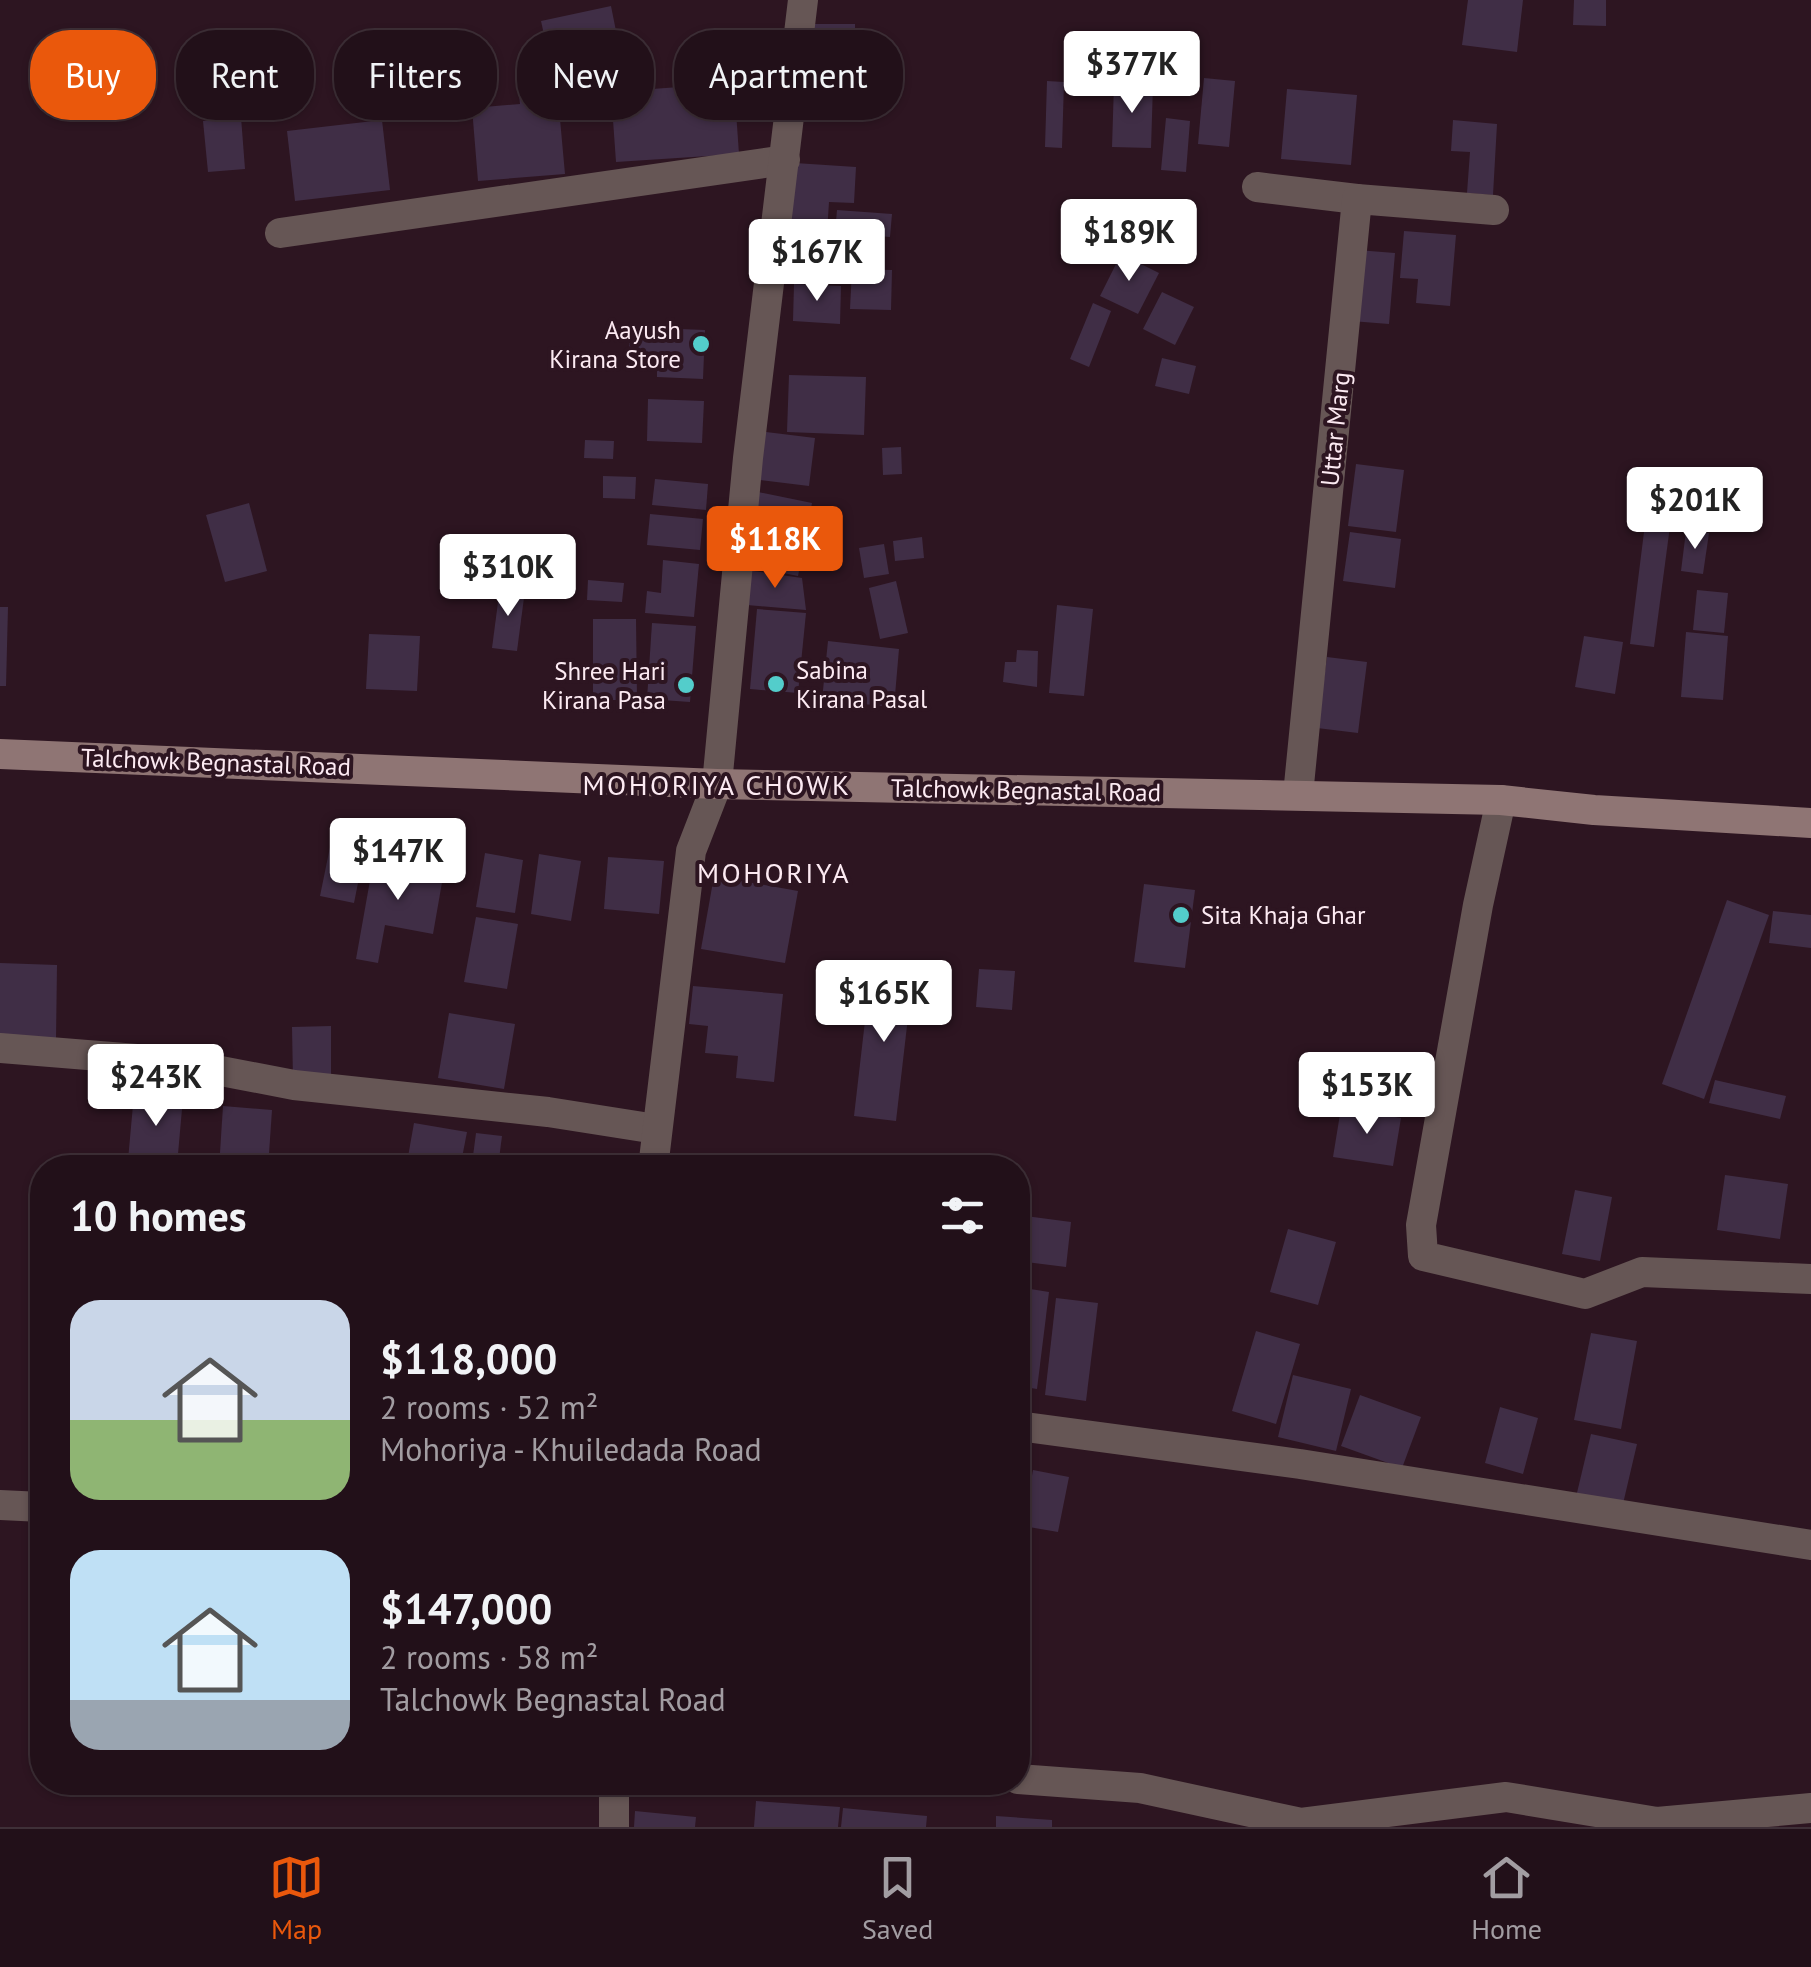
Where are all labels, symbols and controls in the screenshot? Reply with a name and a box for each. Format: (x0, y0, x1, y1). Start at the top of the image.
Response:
chip: Buy (30, 30, 156, 120)
chip: Rent (176, 30, 314, 120)
chip: Filters (334, 30, 497, 120)
chip: New (517, 30, 654, 120)
chip: Apartment (674, 30, 903, 120)
pin: $377K (1062, 31, 1202, 116)
text: $377K (1086, 42, 1178, 84)
pin: $189K (1059, 199, 1199, 284)
text: $189K (1083, 210, 1175, 252)
pin: $167K (747, 219, 887, 304)
text: $167K (771, 230, 863, 272)
place label: Aayush Kirana Store (549, 314, 681, 375)
marker: Aayush Kirana Store (690, 333, 712, 355)
street label: Uttar Marg (1313, 370, 1357, 488)
pin: $201K (1625, 467, 1765, 552)
text: $201K (1649, 478, 1741, 520)
pin: $118K (705, 506, 845, 591)
text: $118K (729, 517, 821, 559)
pin: $310K (438, 534, 578, 619)
text: $310K (462, 545, 554, 587)
place label: Sabina Kirana Pasal (796, 654, 928, 715)
place label: Shree Hari Kirana Pasa (542, 655, 666, 716)
marker: Sabina Kirana Pasal (765, 673, 787, 695)
marker: Shree Hari Kirana Pasa (675, 674, 697, 696)
street label: Talchowk Begnastal Road (80, 741, 352, 783)
district label: MOHORIYA CHOWK (582, 766, 852, 803)
street label: Talchowk Begnastal Road (891, 772, 1161, 808)
pin: $147K (328, 818, 468, 903)
text: $147K (352, 829, 444, 871)
district label: MOHORIYA (697, 854, 851, 891)
place label: Sita Khaja Ghar (1201, 899, 1366, 931)
marker: Sita Khaja Ghar (1170, 904, 1192, 926)
pin: $165K (814, 960, 954, 1045)
text: $165K (838, 971, 930, 1013)
pin: $243K (86, 1044, 226, 1129)
pin: $153K (1297, 1052, 1437, 1137)
text: $243K (110, 1055, 202, 1097)
text: $153K (1321, 1063, 1413, 1105)
text: 10 homes (70, 1188, 247, 1243)
icon: filters (935, 1188, 990, 1243)
text: $118,000 (380, 1331, 557, 1386)
icon: home (150, 1340, 270, 1460)
text: 2 rooms · 52 m² (380, 1386, 598, 1428)
text: Mohoriya - Khuiledada Road (380, 1428, 762, 1470)
text: $147,000 (380, 1581, 552, 1636)
icon: home (150, 1590, 270, 1710)
text: 2 rooms · 58 m² (380, 1636, 598, 1678)
text: Talchowk Begnastal Road (380, 1678, 726, 1720)
tab: Map (269, 1850, 324, 1947)
tab: Saved (862, 1850, 933, 1947)
tab: Home (1471, 1850, 1542, 1947)

